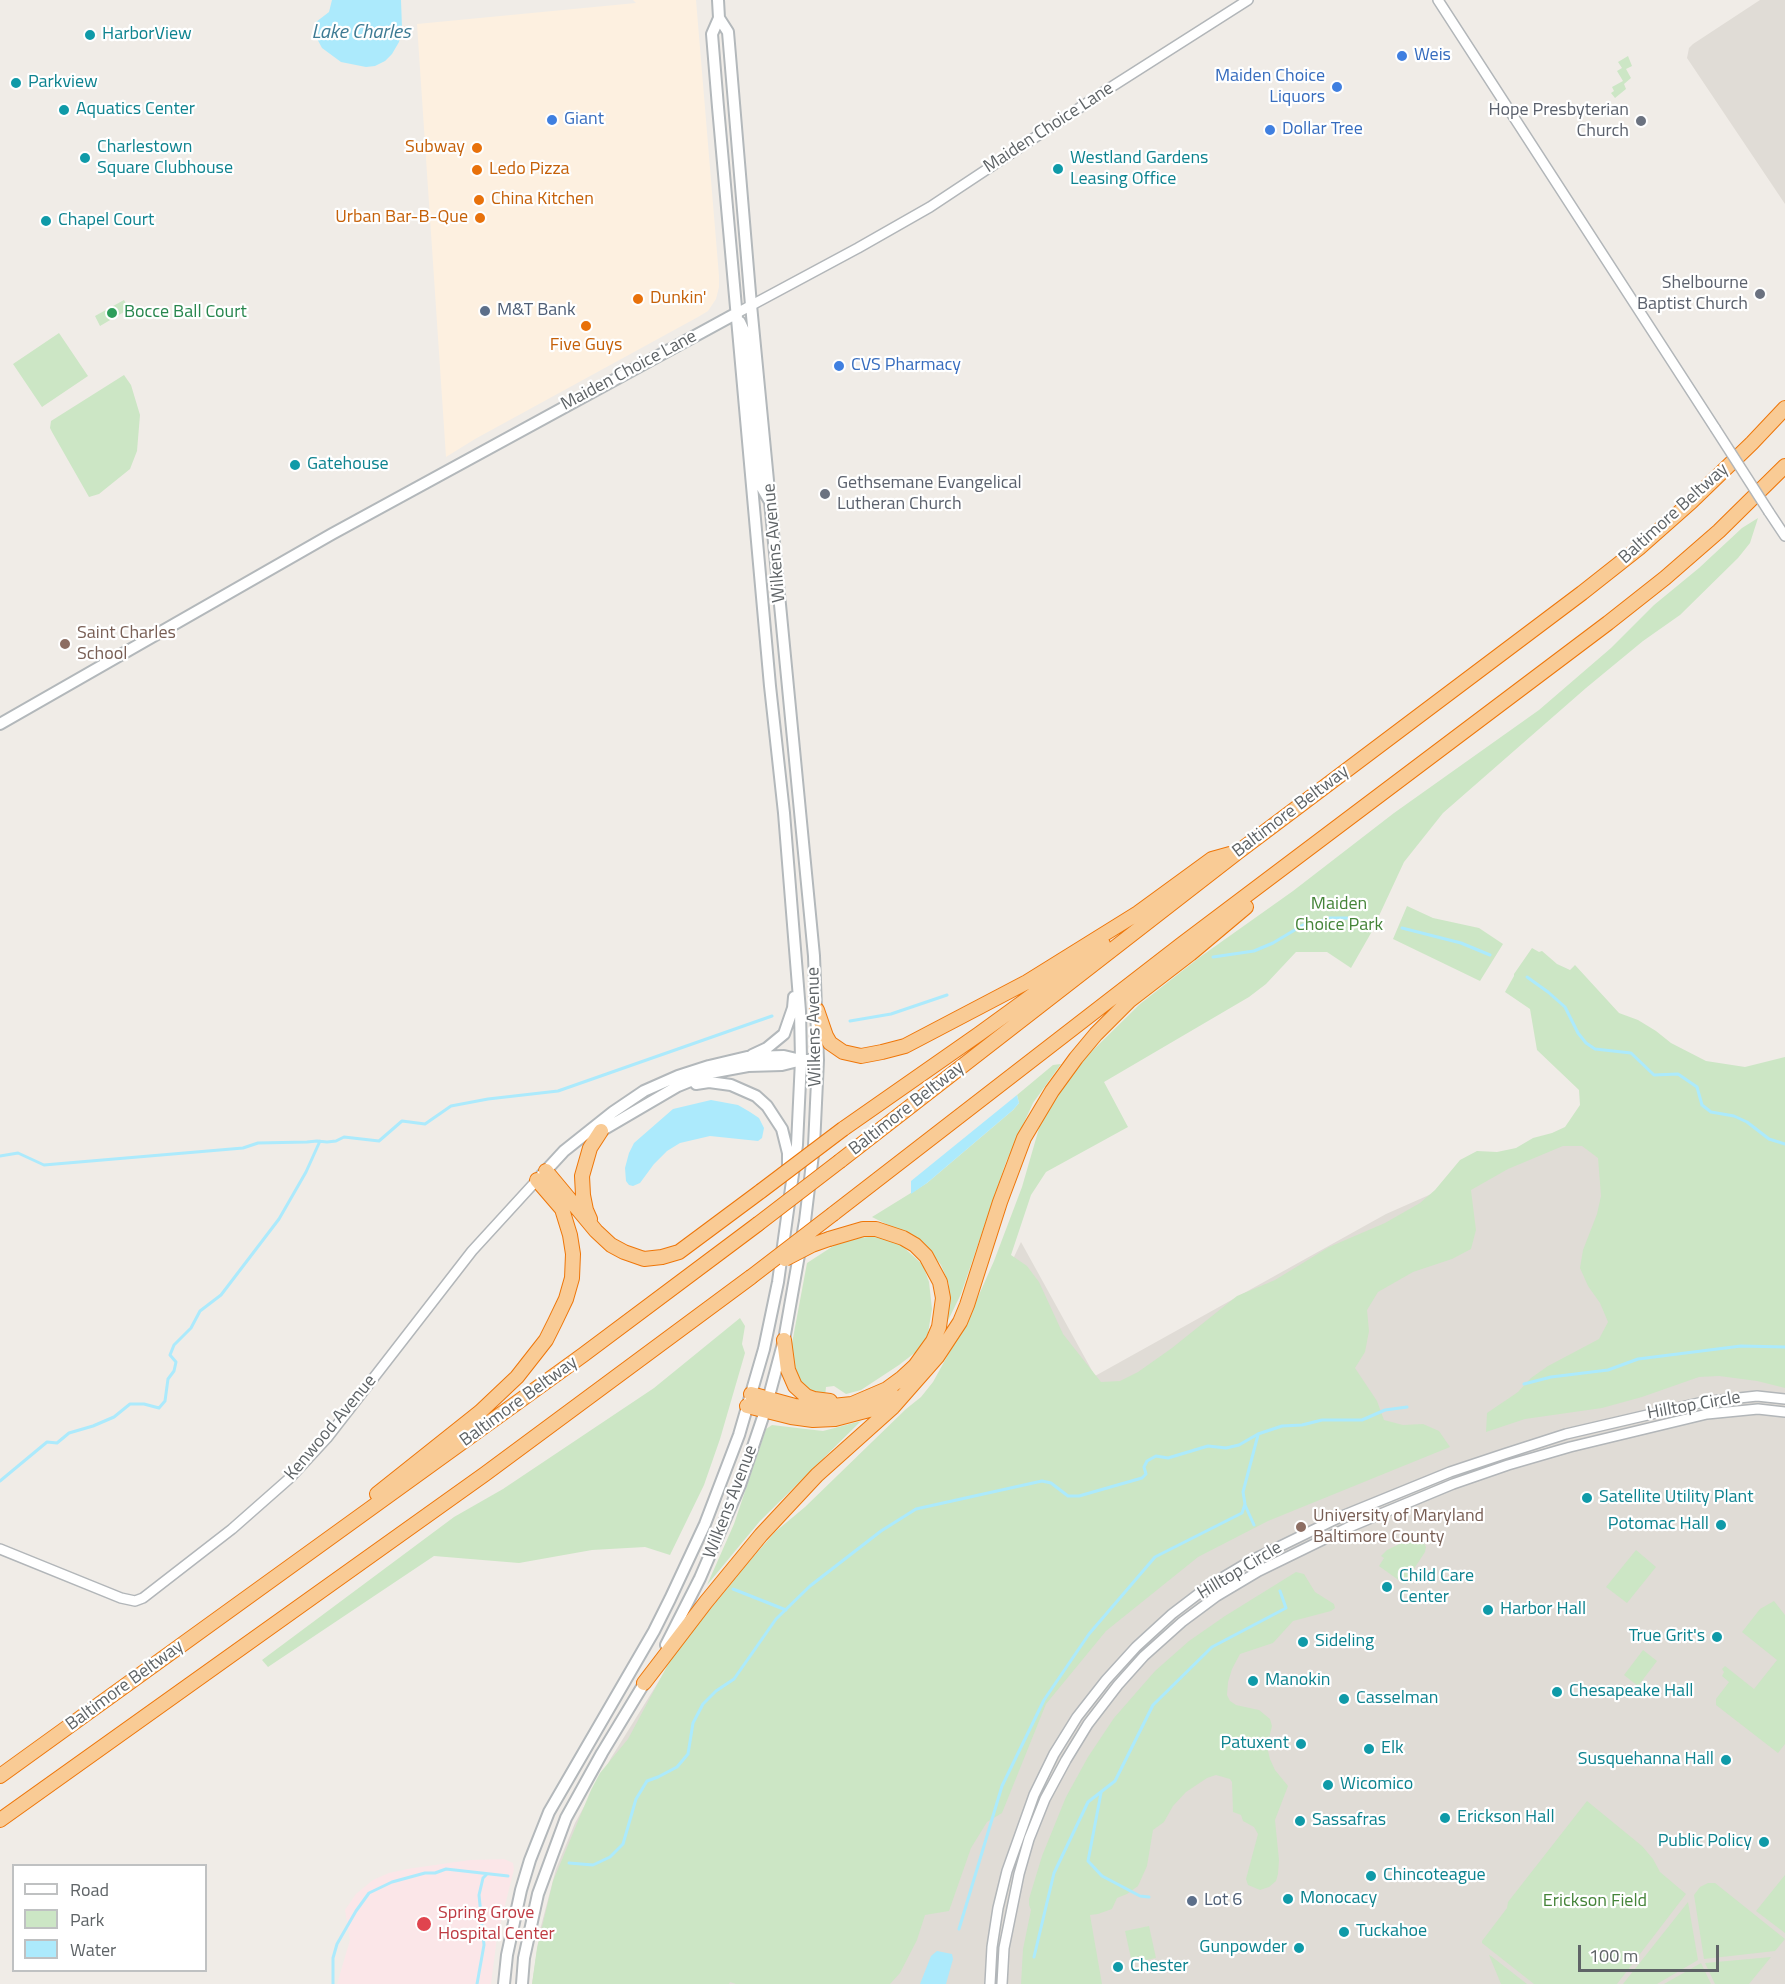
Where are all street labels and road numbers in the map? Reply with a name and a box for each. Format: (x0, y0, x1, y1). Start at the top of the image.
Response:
street label: Maiden Choice Lane (980, 78, 1118, 178)
street label: Maiden Choice Lane (558, 326, 700, 416)
street label: Baltimore Beltway (1615, 459, 1733, 569)
street label: Wilkens Avenue (759, 482, 791, 604)
street label: Baltimore Beltway (1229, 761, 1353, 863)
street label: Wilkens Avenue (803, 967, 827, 1087)
street label: Baltimore Beltway (845, 1057, 969, 1161)
street label: Baltimore Beltway (456, 1352, 582, 1452)
street label: Kenwood Avenue (281, 1371, 381, 1485)
street label: Hilltop Circle (1646, 1387, 1742, 1425)
street label: Wilkens Avenue (699, 1442, 763, 1562)
street label: Hilltop Circle (1194, 1537, 1286, 1605)
street label: Baltimore Beltway (62, 1636, 188, 1736)

